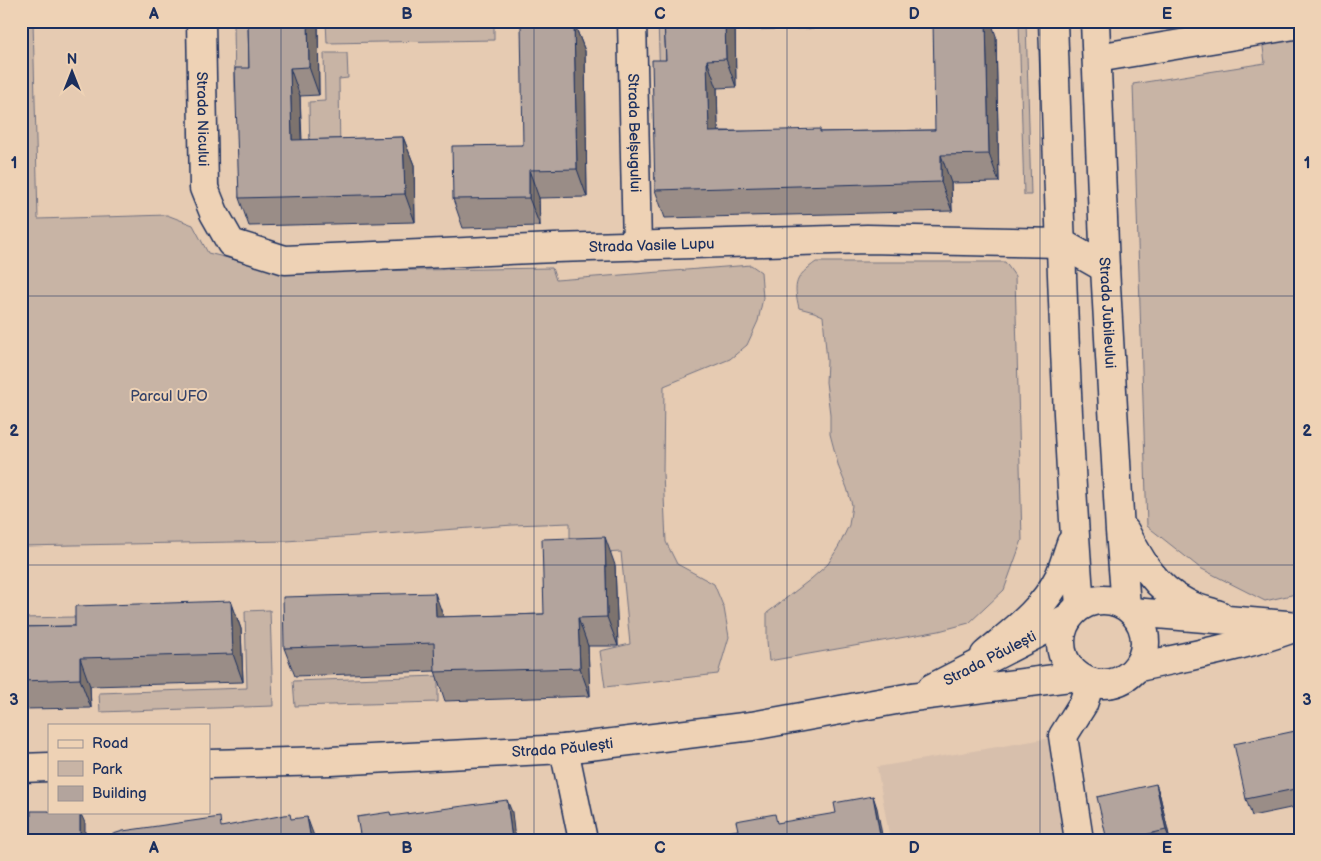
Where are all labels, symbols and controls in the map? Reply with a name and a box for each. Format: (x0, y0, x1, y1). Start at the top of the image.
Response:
text: A (148, 5, 159, 24)
text: B (401, 5, 413, 24)
text: C (654, 5, 666, 24)
text: D (908, 5, 920, 24)
text: E (1162, 5, 1172, 24)
north arrow (48, 48, 98, 98)
text: N (67, 51, 77, 68)
street label: Strada Nicului (192, 71, 213, 167)
street label: Strada Belșugului (624, 73, 645, 193)
text: 1 (11, 154, 17, 173)
text: 1 (1304, 154, 1310, 173)
street label: Strada Vasile Lupu (589, 234, 715, 257)
street label: Strada Jubileului (1095, 257, 1120, 369)
park label: Parcul UFO (130, 387, 208, 406)
text: 2 (9, 422, 19, 441)
text: 2 (1302, 422, 1312, 441)
street label: Strada Păulești (940, 626, 1039, 690)
text: 3 (9, 691, 19, 710)
text: 3 (1302, 691, 1312, 710)
legend (48, 724, 210, 814)
text: Road (92, 734, 128, 753)
street label: Strada Păulești (511, 734, 614, 761)
text: Park (92, 760, 123, 779)
text: Building (92, 784, 147, 803)
text: A (148, 839, 159, 858)
text: B (401, 839, 413, 858)
text: C (654, 839, 666, 858)
text: D (908, 839, 920, 858)
text: E (1162, 839, 1172, 858)

